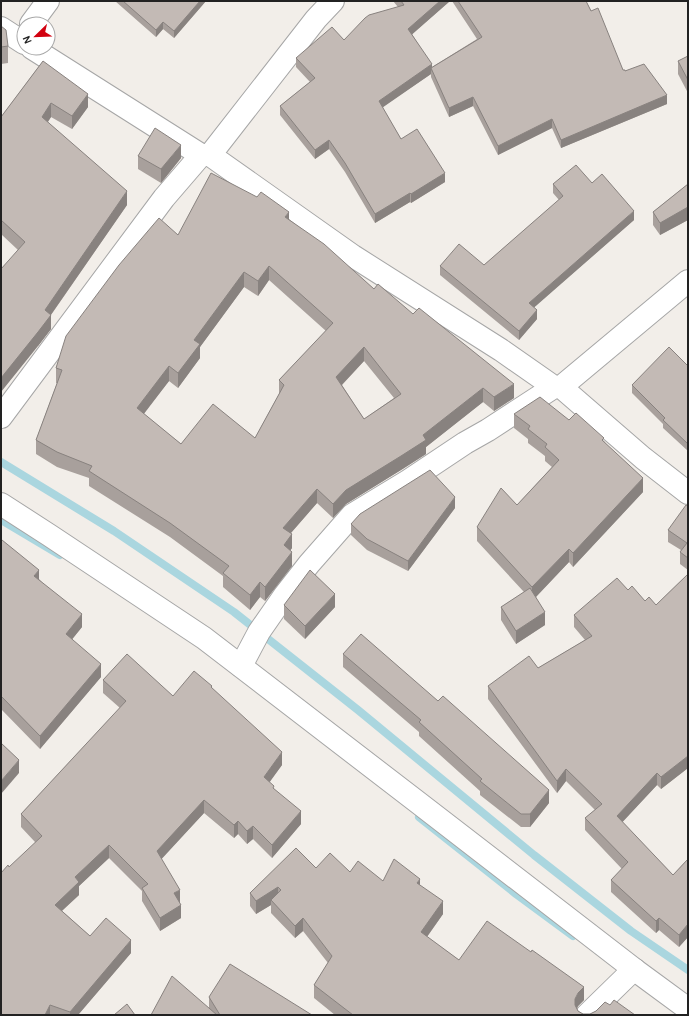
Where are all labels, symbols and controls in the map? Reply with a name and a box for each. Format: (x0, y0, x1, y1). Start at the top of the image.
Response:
north arrow (16, 16, 56, 56)
text: N (20, 34, 35, 46)

